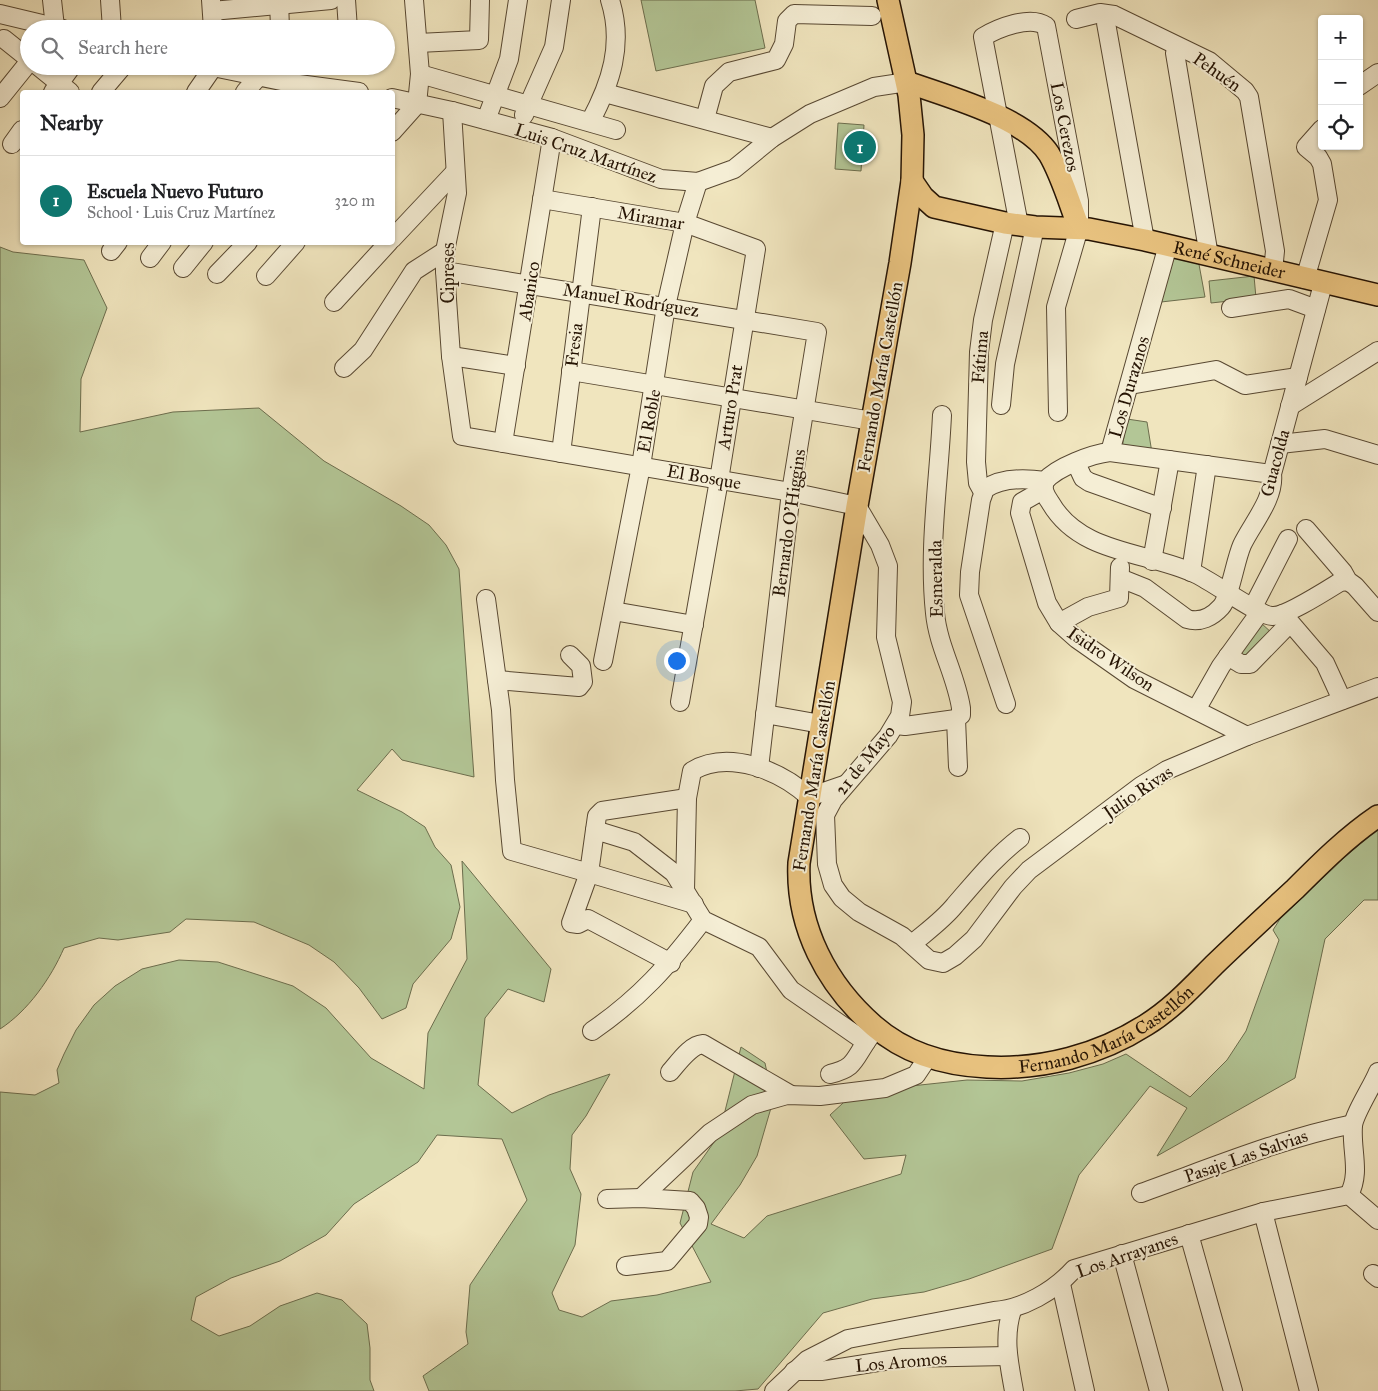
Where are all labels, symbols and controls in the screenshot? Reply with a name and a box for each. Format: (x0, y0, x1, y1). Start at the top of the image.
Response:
map controls (1318, 15, 1363, 150)
button: + (1318, 15, 1363, 60)
search box (20, 20, 395, 75)
icon: search (38, 34, 66, 62)
text: Search here (78, 36, 168, 59)
street label: Pehuén (1189, 47, 1246, 97)
button: − (1318, 60, 1363, 105)
street label: Los Cerezos (1046, 80, 1084, 174)
button: locate (1318, 105, 1363, 150)
text: Nearby (40, 110, 103, 136)
street label: Luis Cruz Martínez (512, 118, 660, 188)
pin: 1 (844, 128, 876, 166)
text: Escuela Nuevo Futuro (87, 180, 263, 203)
text: 1 (53, 191, 59, 210)
text: 320 m (335, 191, 375, 210)
street label: Miramar (616, 201, 686, 235)
text: School · Luis Cruz Martínez (87, 203, 275, 222)
street label: René Schneider (1171, 236, 1288, 284)
street label: Cipreses (437, 243, 459, 303)
street label: Abanico (513, 260, 545, 323)
street label: Manuel Rodríguez (561, 278, 701, 323)
street label: Fernando María Castellón (852, 280, 908, 474)
street label: Fresia (560, 321, 588, 368)
street label: Fátima (967, 329, 993, 384)
street label: Los Duraznos (1104, 334, 1154, 440)
street label: Arturo Prat (712, 362, 748, 452)
street label: El Roble (633, 387, 665, 455)
street label: Guacolda (1256, 427, 1295, 499)
street label: Bernardo O'Higgins (768, 448, 811, 598)
street label: El Bosque (665, 460, 743, 495)
street label: Esmeralda (924, 540, 948, 618)
street label: Isidro Wilson (1063, 622, 1159, 696)
your location (664, 648, 690, 674)
street label: Fernando María Castellón (788, 679, 840, 873)
street label: 21 de Mayo (830, 721, 900, 799)
street label: Julio Rivas (1097, 761, 1178, 825)
street label: Fernando María Castellón (1017, 980, 1198, 1078)
street label: Pasaje Las Salvias (1181, 1125, 1311, 1187)
street label: Los Arrayanes (1073, 1227, 1181, 1283)
street label: Los Aromos (854, 1347, 948, 1377)

